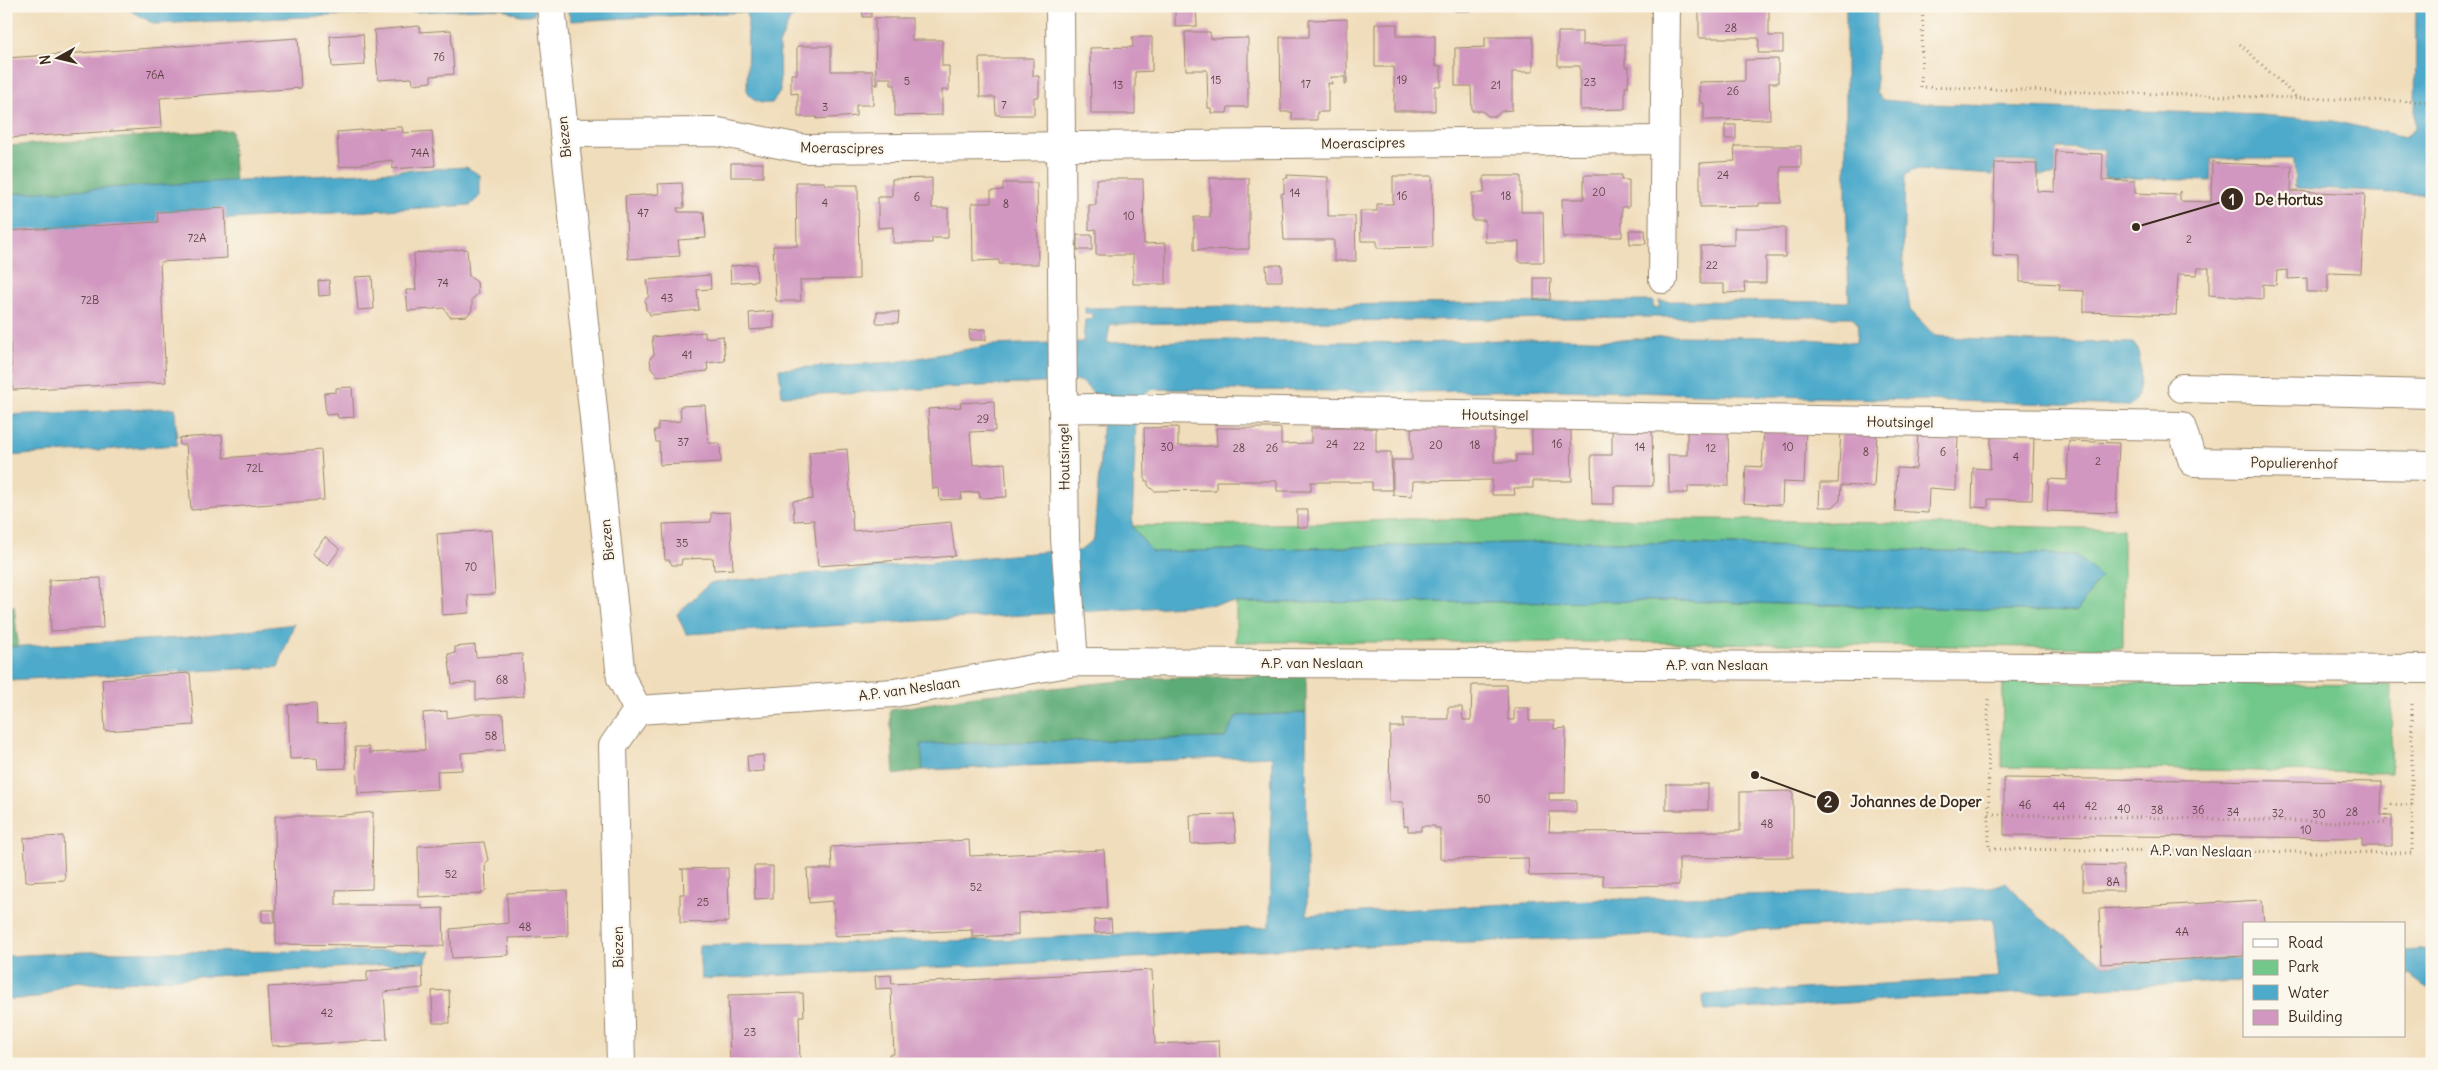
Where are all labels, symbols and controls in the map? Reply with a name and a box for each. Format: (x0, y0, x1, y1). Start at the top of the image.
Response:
house number: 28 (1725, 21, 1737, 35)
north arrow (32, 32, 82, 82)
house number: 76 (433, 50, 445, 64)
text: N (36, 54, 55, 66)
house number: 76A (146, 68, 164, 82)
house number: 15 (1211, 73, 1221, 87)
house number: 19 (1397, 73, 1407, 87)
house number: 5 (904, 74, 910, 88)
house number: 23 (1584, 75, 1596, 89)
house number: 17 (1301, 77, 1311, 91)
house number: 13 (1113, 78, 1123, 92)
house number: 21 (1491, 78, 1501, 92)
house number: 26 (1727, 84, 1739, 98)
house number: 7 (1001, 98, 1007, 112)
house number: 3 (822, 100, 828, 114)
street label: Biezen (553, 115, 575, 159)
street label: Moerascipres (1321, 133, 1405, 153)
street label: Moerascipres (800, 138, 884, 158)
house number: 74A (411, 146, 429, 160)
house number: 24 (1717, 168, 1729, 182)
callout: De Hortus (2220, 184, 2333, 214)
house number: 20 (1592, 185, 1606, 199)
house number: 14 (1290, 186, 1300, 200)
house number: 16 (1397, 189, 1407, 203)
house number: 18 (1501, 189, 1511, 203)
house number: 6 (914, 190, 920, 204)
text: 1 (2229, 190, 2235, 209)
text: De Hortus (2255, 190, 2323, 209)
house number: 4 (822, 196, 828, 210)
house number: 8 (1003, 197, 1009, 211)
house number: 47 (637, 206, 649, 220)
house number: 10 (1123, 209, 1135, 223)
house number: 72A (188, 231, 206, 245)
house number: 2 (2186, 232, 2192, 246)
house number: 22 (1706, 258, 1718, 272)
house number: 74 (437, 276, 449, 290)
house number: 43 (661, 291, 673, 305)
house number: 72B (81, 293, 99, 307)
house number: 41 (682, 348, 692, 362)
street label: Houtsingel (1461, 405, 1529, 425)
house number: 29 (977, 412, 989, 426)
street label: Houtsingel (1866, 412, 1934, 432)
street label: Houtsingel (1054, 423, 1074, 491)
house number: 37 (677, 435, 689, 449)
house number: 24 (1326, 437, 1338, 451)
house number: 16 (1552, 437, 1562, 451)
house number: 20 (1429, 438, 1443, 452)
house number: 18 (1470, 438, 1480, 452)
house number: 22 (1353, 439, 1365, 453)
house number: 30 (1160, 440, 1174, 454)
house number: 14 (1635, 440, 1645, 454)
house number: 10 (1782, 440, 1794, 454)
house number: 28 (1233, 441, 1245, 455)
house number: 26 (1266, 441, 1278, 455)
house number: 12 (1706, 441, 1716, 455)
house number: 8 (1863, 445, 1869, 459)
house number: 6 (1940, 445, 1946, 459)
house number: 4 (2013, 450, 2019, 464)
street label: Populierenhof (2250, 453, 2338, 473)
house number: 2 (2095, 454, 2101, 468)
house number: 72L (246, 461, 264, 475)
street label: Biezen (596, 518, 618, 562)
house number: 35 (676, 536, 688, 550)
house number: 70 (465, 560, 477, 574)
street label: A.P. van Neslaan (1261, 654, 1363, 672)
street label: A.P. van Neslaan (1666, 656, 1768, 674)
house number: 68 (496, 673, 508, 687)
street label: A.P. van Neslaan (857, 673, 961, 705)
house number: 58 (485, 729, 497, 743)
callout: Johannes de Doper (1815, 787, 1991, 817)
house number: 50 (1477, 792, 1491, 806)
text: 2 (1824, 792, 1832, 811)
text: Johannes de Doper (1850, 792, 1983, 812)
house number: 46 (2019, 798, 2031, 812)
house number: 44 (2053, 799, 2065, 813)
house number: 42 (2085, 799, 2097, 813)
house number: 40 (2117, 802, 2131, 816)
house number: 38 (2151, 803, 2163, 817)
house number: 36 (2192, 803, 2204, 817)
house number: 34 (2227, 805, 2239, 819)
house number: 28 (2346, 805, 2358, 819)
house number: 32 (2272, 806, 2284, 820)
house number: 30 (2312, 807, 2326, 821)
house number: 48 (1761, 817, 1773, 831)
house number: 10 (2300, 823, 2312, 837)
street label: A.P. van Neslaan (2150, 841, 2252, 861)
house number: 52 (445, 867, 457, 881)
house number: 8A (2106, 875, 2120, 889)
house number: 52 (970, 880, 982, 894)
house number: 25 (697, 895, 709, 909)
house number: 48 (519, 920, 531, 934)
legend (2243, 922, 2406, 1038)
house number: 4A (2175, 925, 2189, 939)
street label: Biezen (609, 926, 627, 968)
text: Road (2288, 933, 2323, 952)
text: Park (2288, 957, 2319, 976)
text: Water (2288, 983, 2329, 1002)
house number: 42 (321, 1006, 333, 1020)
text: Building (2288, 1007, 2343, 1026)
house number: 23 (744, 1025, 756, 1039)

